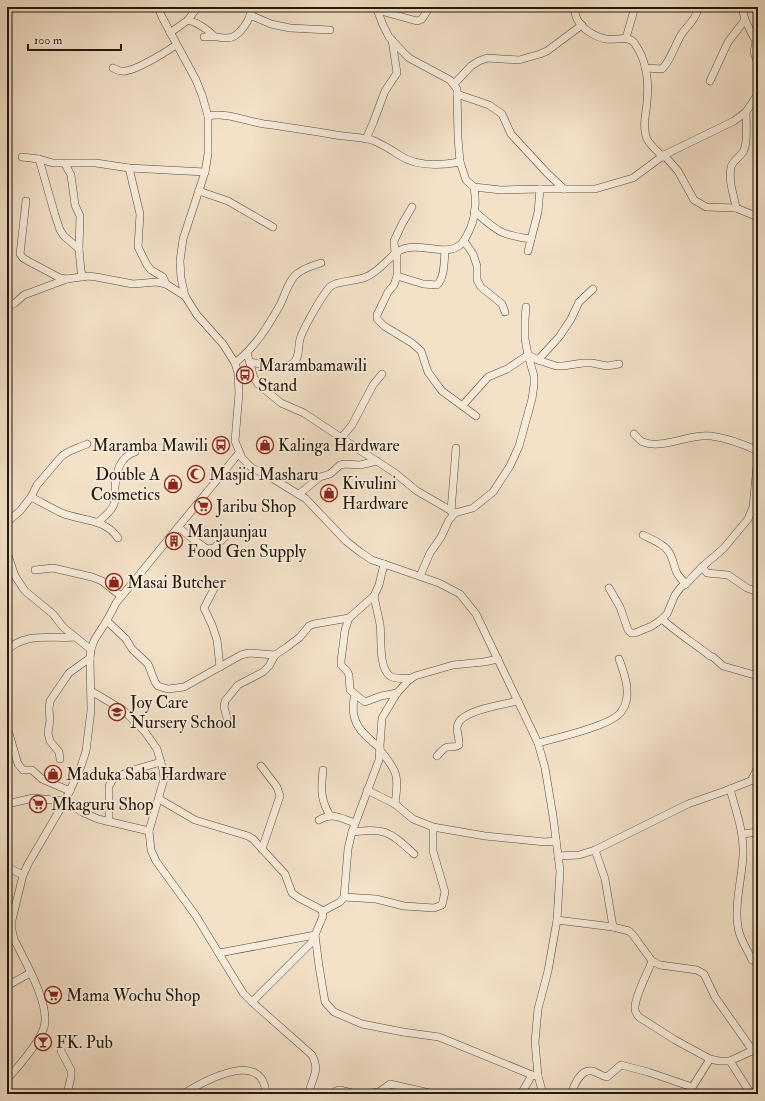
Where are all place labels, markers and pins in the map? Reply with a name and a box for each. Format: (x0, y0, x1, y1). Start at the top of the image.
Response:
place label: Marambamawili Stand (258, 355, 367, 396)
bus stop icon: Marambamawili Stand (235, 365, 255, 385)
place label: Maramba Mawili (92, 435, 208, 456)
bus stop icon: Maramba Mawili (211, 435, 231, 455)
shop icon: Kalinga Hardware (255, 435, 275, 455)
place label: Kalinga Hardware (278, 435, 400, 456)
place label: Double A Cosmetics (91, 464, 160, 505)
mosque icon: Masjid Masharu (186, 464, 206, 484)
place label: Masjid Masharu (209, 464, 319, 485)
place label: Kivulini Hardware (342, 473, 408, 514)
shop icon: Double A Cosmetics (163, 474, 183, 494)
shop icon: Kivulini Hardware (319, 483, 339, 503)
supermarket icon: Jaribu Shop (193, 496, 213, 516)
place label: Jaribu Shop (215, 496, 297, 518)
place label: Manjaunjau Food Gen Supply (187, 521, 307, 563)
building icon: Manjaunjau Food Gen Supply (164, 531, 184, 551)
shop icon: Masai Butcher (104, 572, 124, 592)
place label: Masai Butcher (127, 572, 226, 593)
place label: Joy Care Nursery School (129, 692, 237, 734)
school or university icon: Joy Care Nursery School (107, 702, 127, 722)
shop icon: Maduka Saba Hardware (43, 764, 63, 784)
place label: Maduka Saba Hardware (66, 764, 227, 785)
supermarket icon: Mkaguru Shop (28, 794, 48, 814)
place label: Mkaguru Shop (51, 794, 154, 816)
supermarket icon: Mama Wochu Shop (43, 985, 63, 1005)
place label: Mama Wochu Shop (66, 985, 201, 1007)
bar icon: FK. Pub (33, 1032, 53, 1052)
place label: FK. Pub (56, 1032, 113, 1053)

